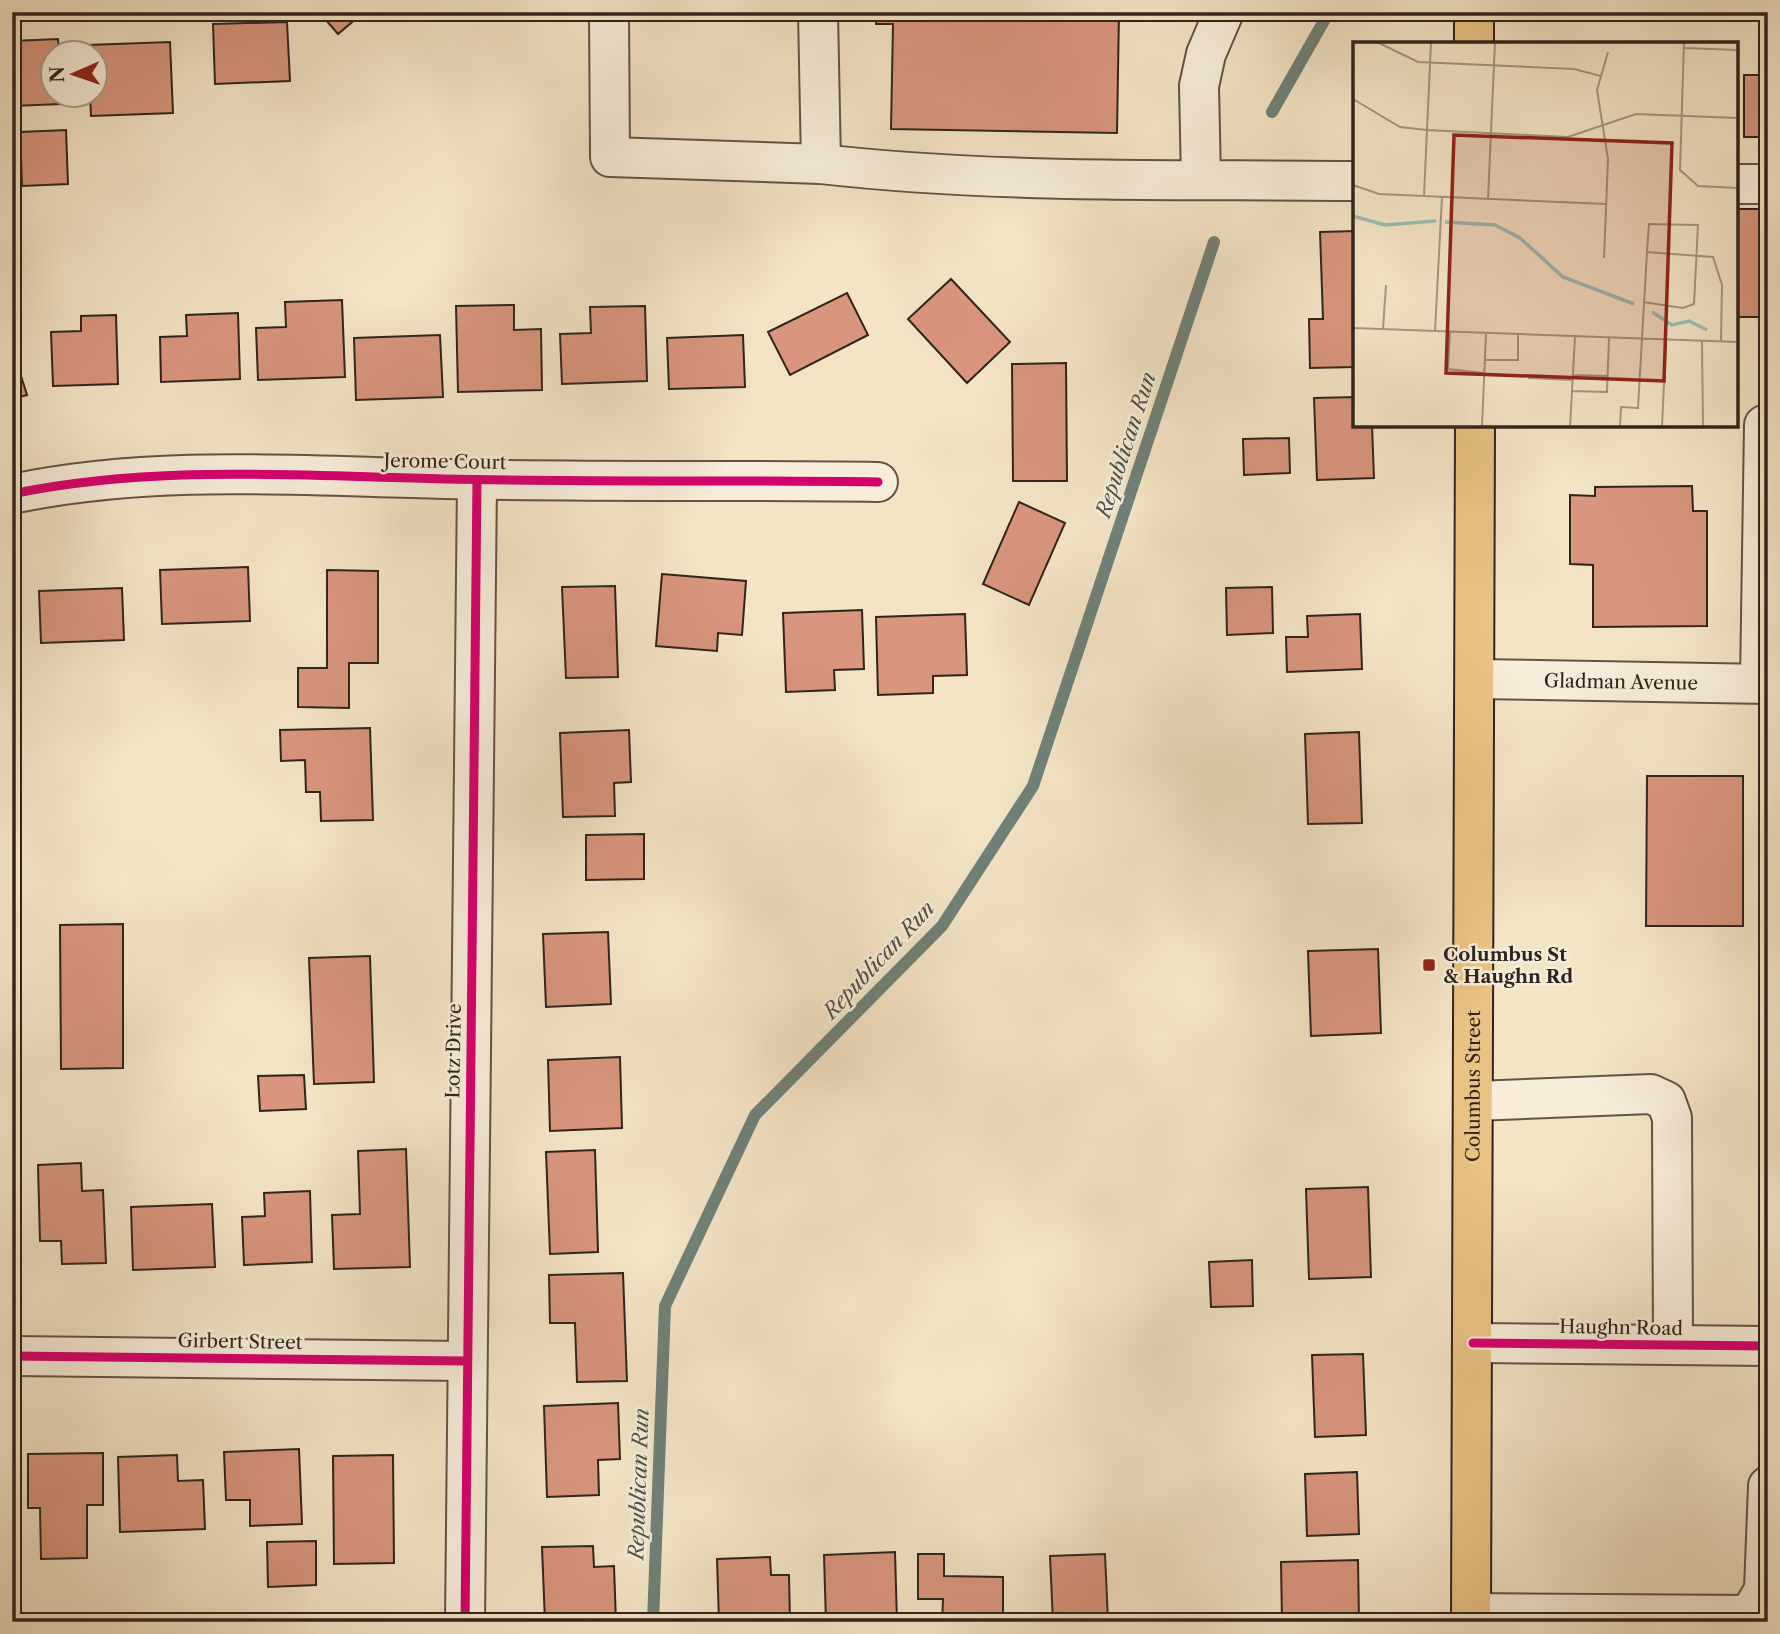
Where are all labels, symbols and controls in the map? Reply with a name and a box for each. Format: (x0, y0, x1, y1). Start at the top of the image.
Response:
north arrow (38, 38, 108, 108)
inset map (1353, 42, 1738, 427)
text: N (46, 66, 69, 83)
water label: Republican Run (1090, 369, 1161, 523)
street label: Jerome Court (380, 449, 507, 474)
street label: Gladman Avenue (1544, 669, 1698, 695)
water label: Republican Run (816, 896, 940, 1025)
place label: Columbus St & Haughn Rd (1443, 943, 1573, 988)
marker: Columbus St & Haughn Rd (1421, 957, 1437, 973)
street label: Lotz Drive (441, 1003, 466, 1099)
street label: Columbus Street (1462, 1010, 1485, 1162)
street label: Haughn Road (1559, 1315, 1683, 1340)
street label: Girbert Street (177, 1329, 303, 1354)
water label: Republican Run (623, 1408, 654, 1562)

